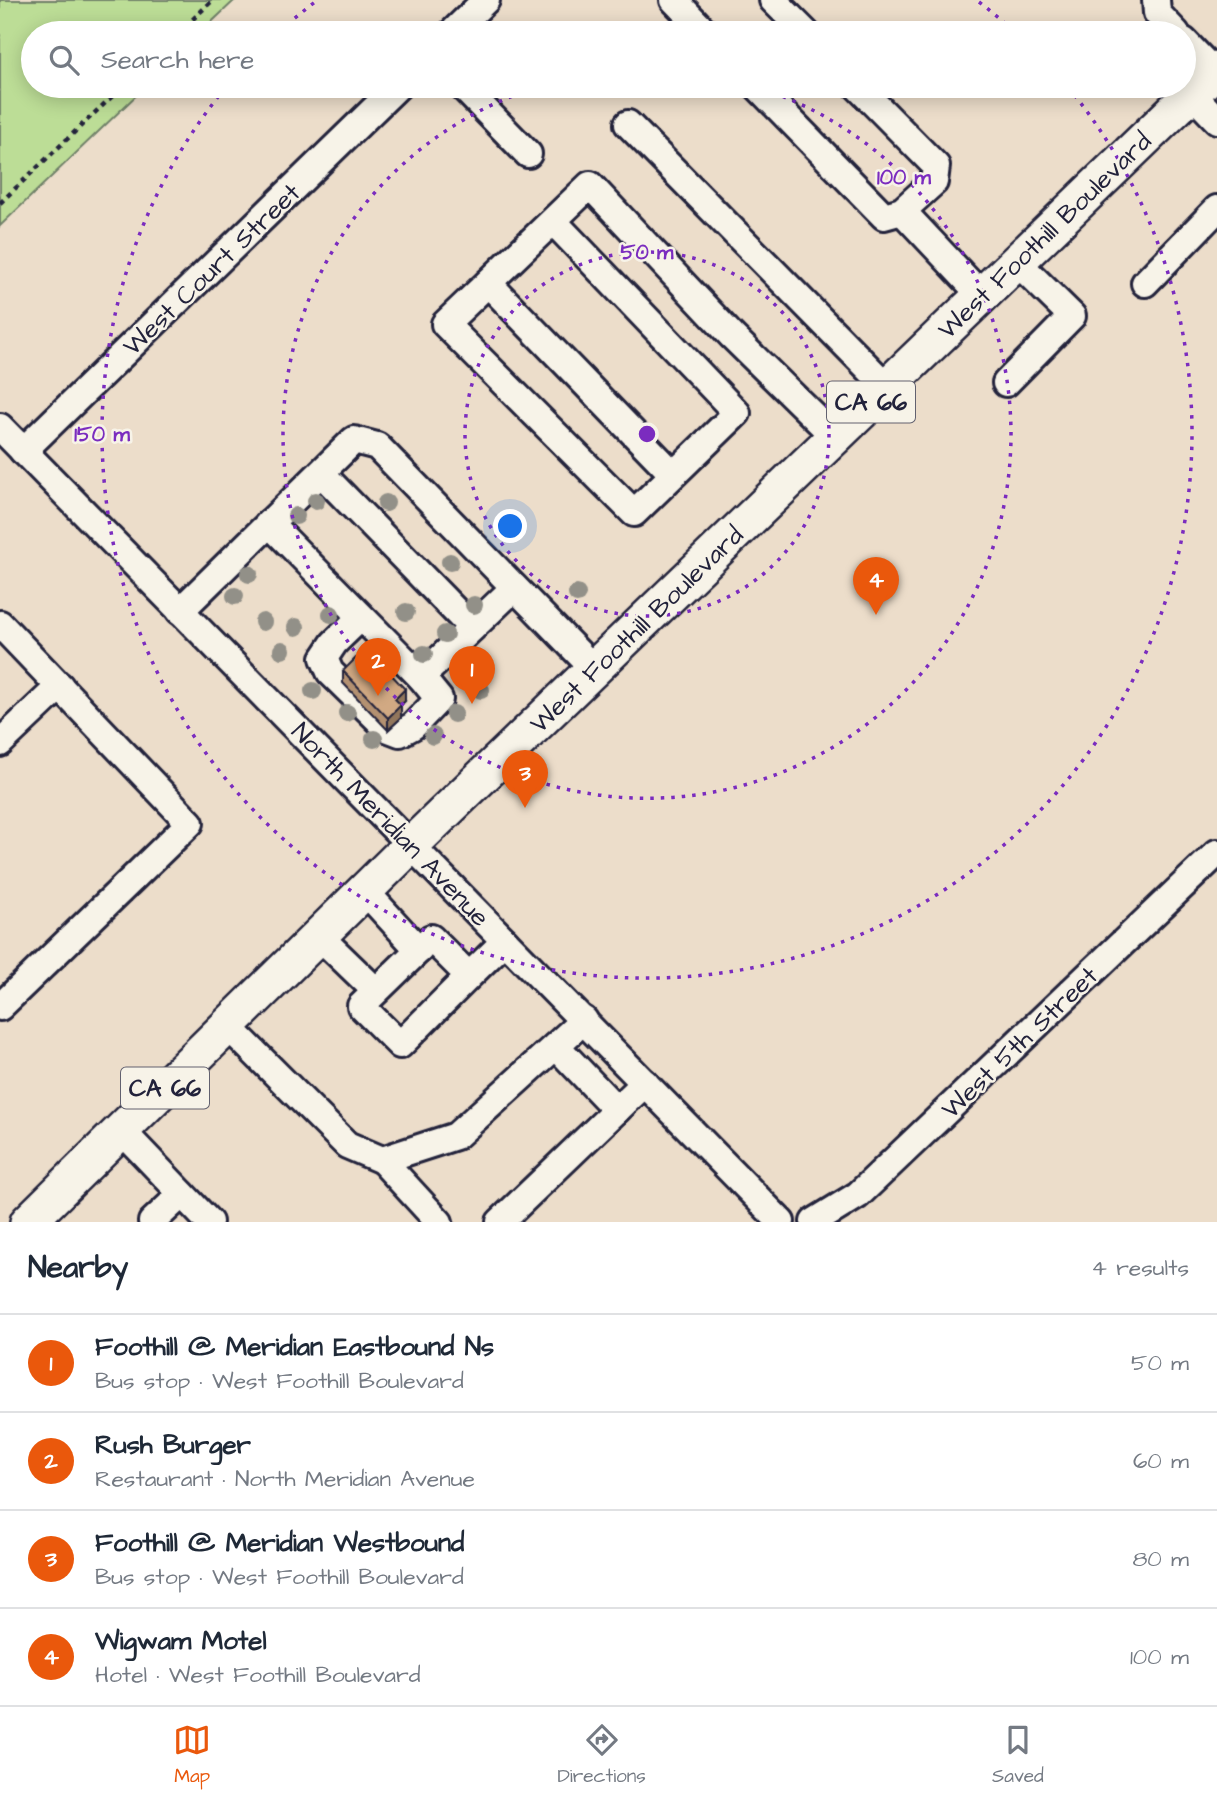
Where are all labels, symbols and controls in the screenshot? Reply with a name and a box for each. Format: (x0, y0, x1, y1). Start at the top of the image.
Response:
search box (21, 21, 1196, 98)
icon: search (45, 41, 83, 79)
text: Search here (101, 42, 254, 78)
street label: West Foothill Boulevard (930, 124, 1160, 347)
text: 100 m (877, 163, 932, 192)
street label: West Court Street (115, 175, 309, 364)
text: 50 m (621, 238, 674, 267)
road number: CA 66 (827, 382, 915, 422)
text: 150 m (74, 420, 130, 449)
centre of rings (635, 422, 659, 446)
your location (493, 509, 527, 543)
street label: West Foothill Boulevard (522, 518, 752, 741)
pin: 4 (853, 557, 899, 615)
pin: 2 (355, 638, 401, 696)
pin: 1 (449, 646, 495, 704)
street label: North Meridian Avenue (283, 715, 497, 935)
pin: 3 (502, 750, 548, 808)
street label: West 5th Street (933, 958, 1106, 1127)
road number: CA 66 (121, 1068, 209, 1108)
text: Nearby (28, 1247, 128, 1289)
text: 4 results (1091, 1252, 1189, 1284)
text: Foothill @ Meridian Eastbound Ns (95, 1329, 494, 1365)
text: 1 (50, 1347, 52, 1379)
text: 50 m (1131, 1347, 1189, 1379)
text: Bus stop · West Foothill Boulevard (95, 1365, 464, 1397)
text: Rush Burger (95, 1427, 251, 1463)
text: 2 (44, 1445, 58, 1477)
text: 60 m (1133, 1445, 1189, 1477)
text: Restaurant · North Meridian Avenue (95, 1463, 475, 1495)
text: Foothill @ Meridian Westbound (95, 1525, 464, 1561)
text: 3 (45, 1543, 57, 1575)
text: 80 m (1132, 1543, 1189, 1575)
text: Bus stop · West Foothill Boulevard (95, 1561, 464, 1593)
text: Wigwam Motel (95, 1623, 267, 1659)
text: 4 (43, 1641, 59, 1673)
text: 100 m (1130, 1641, 1189, 1673)
text: Hotel · West Foothill Boulevard (95, 1659, 421, 1691)
tab: Map (173, 1721, 211, 1790)
tab: Directions (557, 1721, 646, 1790)
tab: Saved (992, 1721, 1044, 1790)

